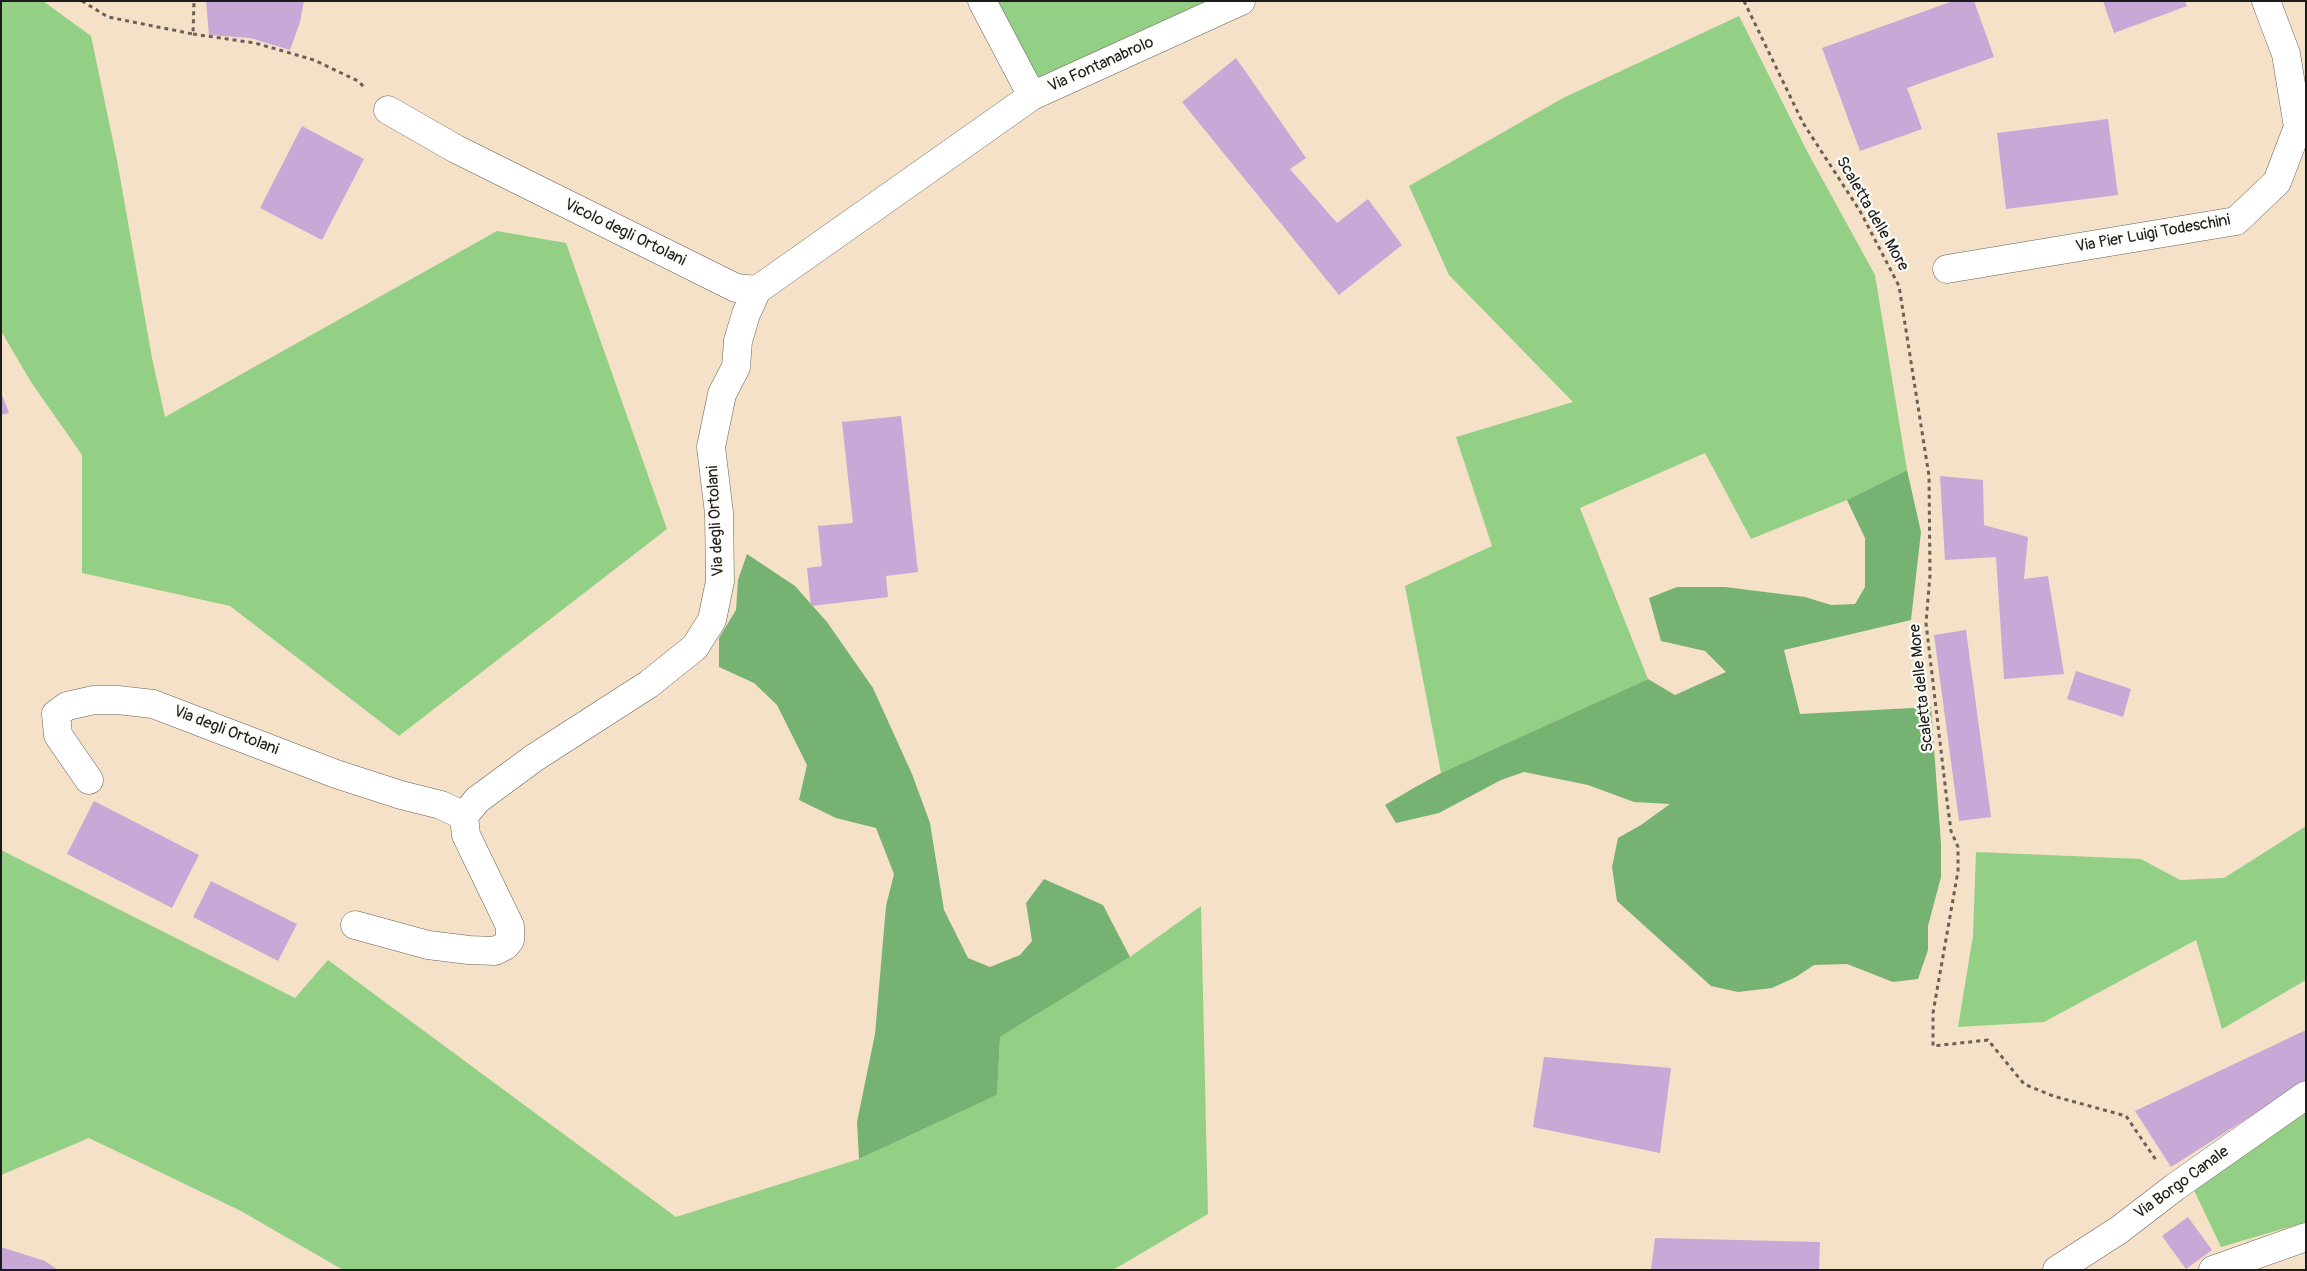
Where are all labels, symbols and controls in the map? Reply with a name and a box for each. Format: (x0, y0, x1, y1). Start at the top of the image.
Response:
street label: Via Fontanabrolo (1045, 33, 1157, 97)
street label: Scaletta delle More (1832, 153, 1912, 275)
street label: Vicolo degli Ortolani (561, 195, 689, 271)
street label: Via Pier Luigi Todeschini (2074, 211, 2232, 257)
street label: Via degli Ortolani (704, 465, 728, 577)
street label: Scaletta delle More (1906, 623, 1938, 753)
street label: Via degli Ortolani (171, 702, 281, 760)
street label: Via Borgo Canale (2131, 1142, 2233, 1224)

